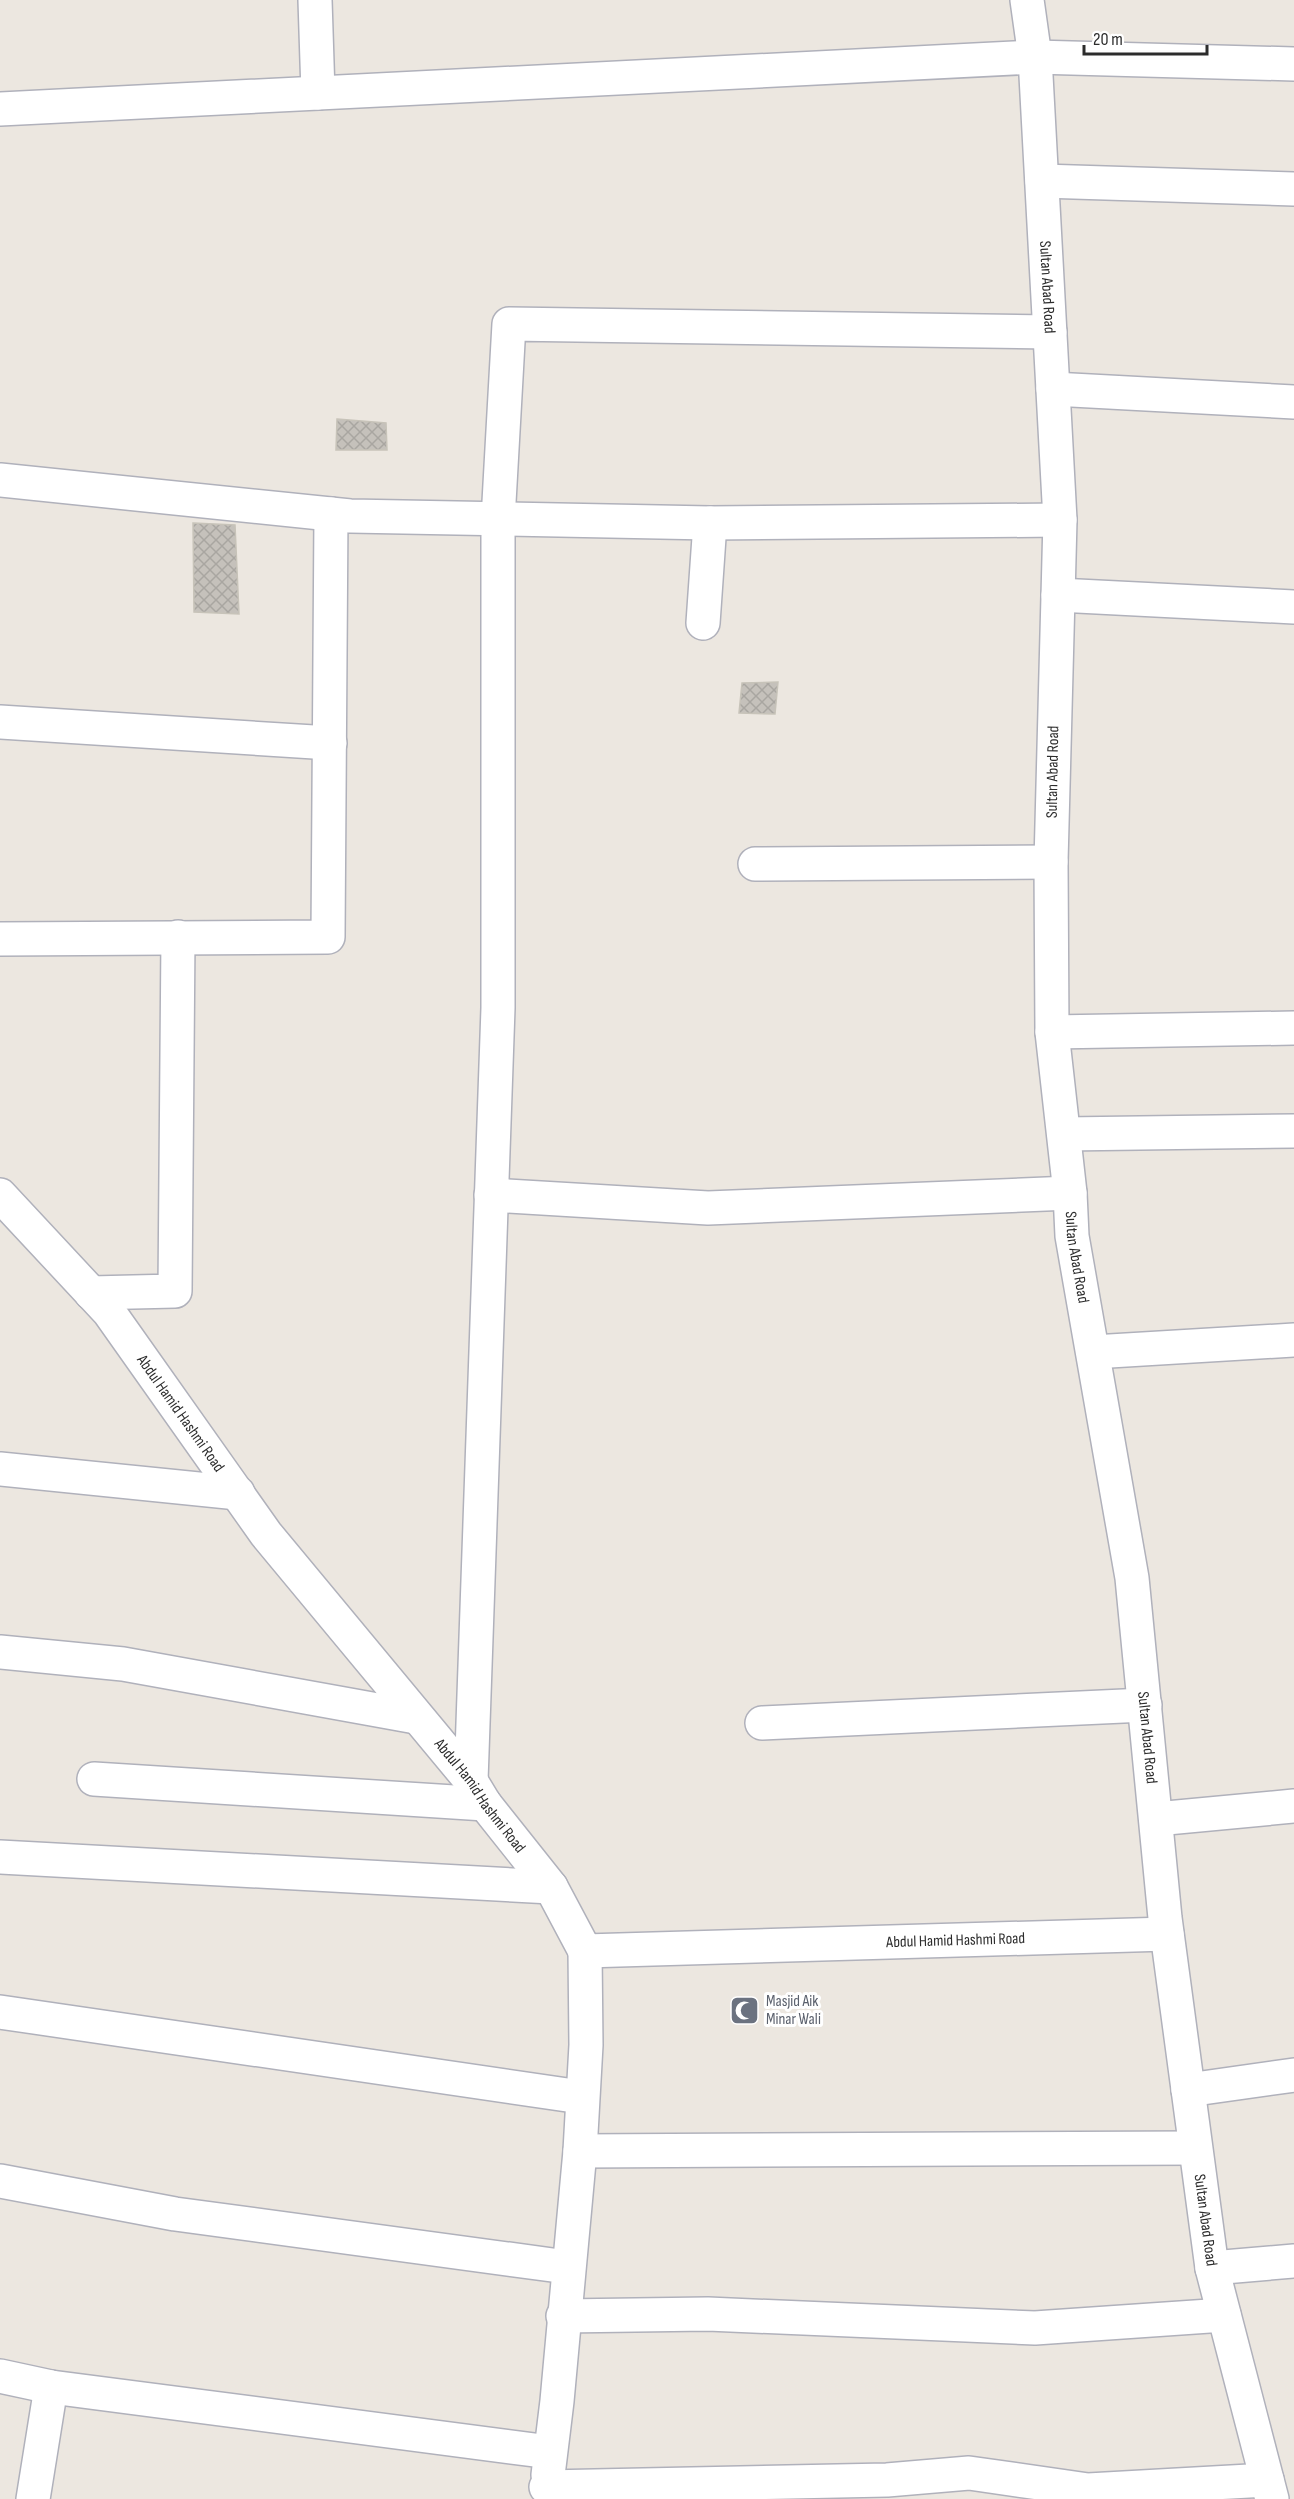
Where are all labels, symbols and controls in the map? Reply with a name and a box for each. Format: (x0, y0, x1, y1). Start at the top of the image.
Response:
scale bar (1084, 18, 1207, 56)
text: 20 m (1093, 29, 1123, 50)
street label: Sultan Abad Road (1035, 240, 1059, 334)
street label: Sultan Abad Road (1043, 726, 1063, 818)
street label: Sultan Abad Road (1061, 1211, 1093, 1305)
street label: Abdul Hamid Hashmi Road (132, 1350, 228, 1475)
street label: Sultan Abad Road (1134, 1691, 1161, 1785)
street label: Abdul Hamid Hashmi Road (430, 1734, 530, 1857)
street label: Abdul Hamid Hashmi Road (885, 1929, 1025, 1952)
place label: Masjid Aik Minar Wali (766, 1992, 821, 2029)
mosque icon: Masjid Aik Minar Wali (729, 1994, 761, 2026)
street label: Sultan Abad Road (1190, 2173, 1221, 2267)

